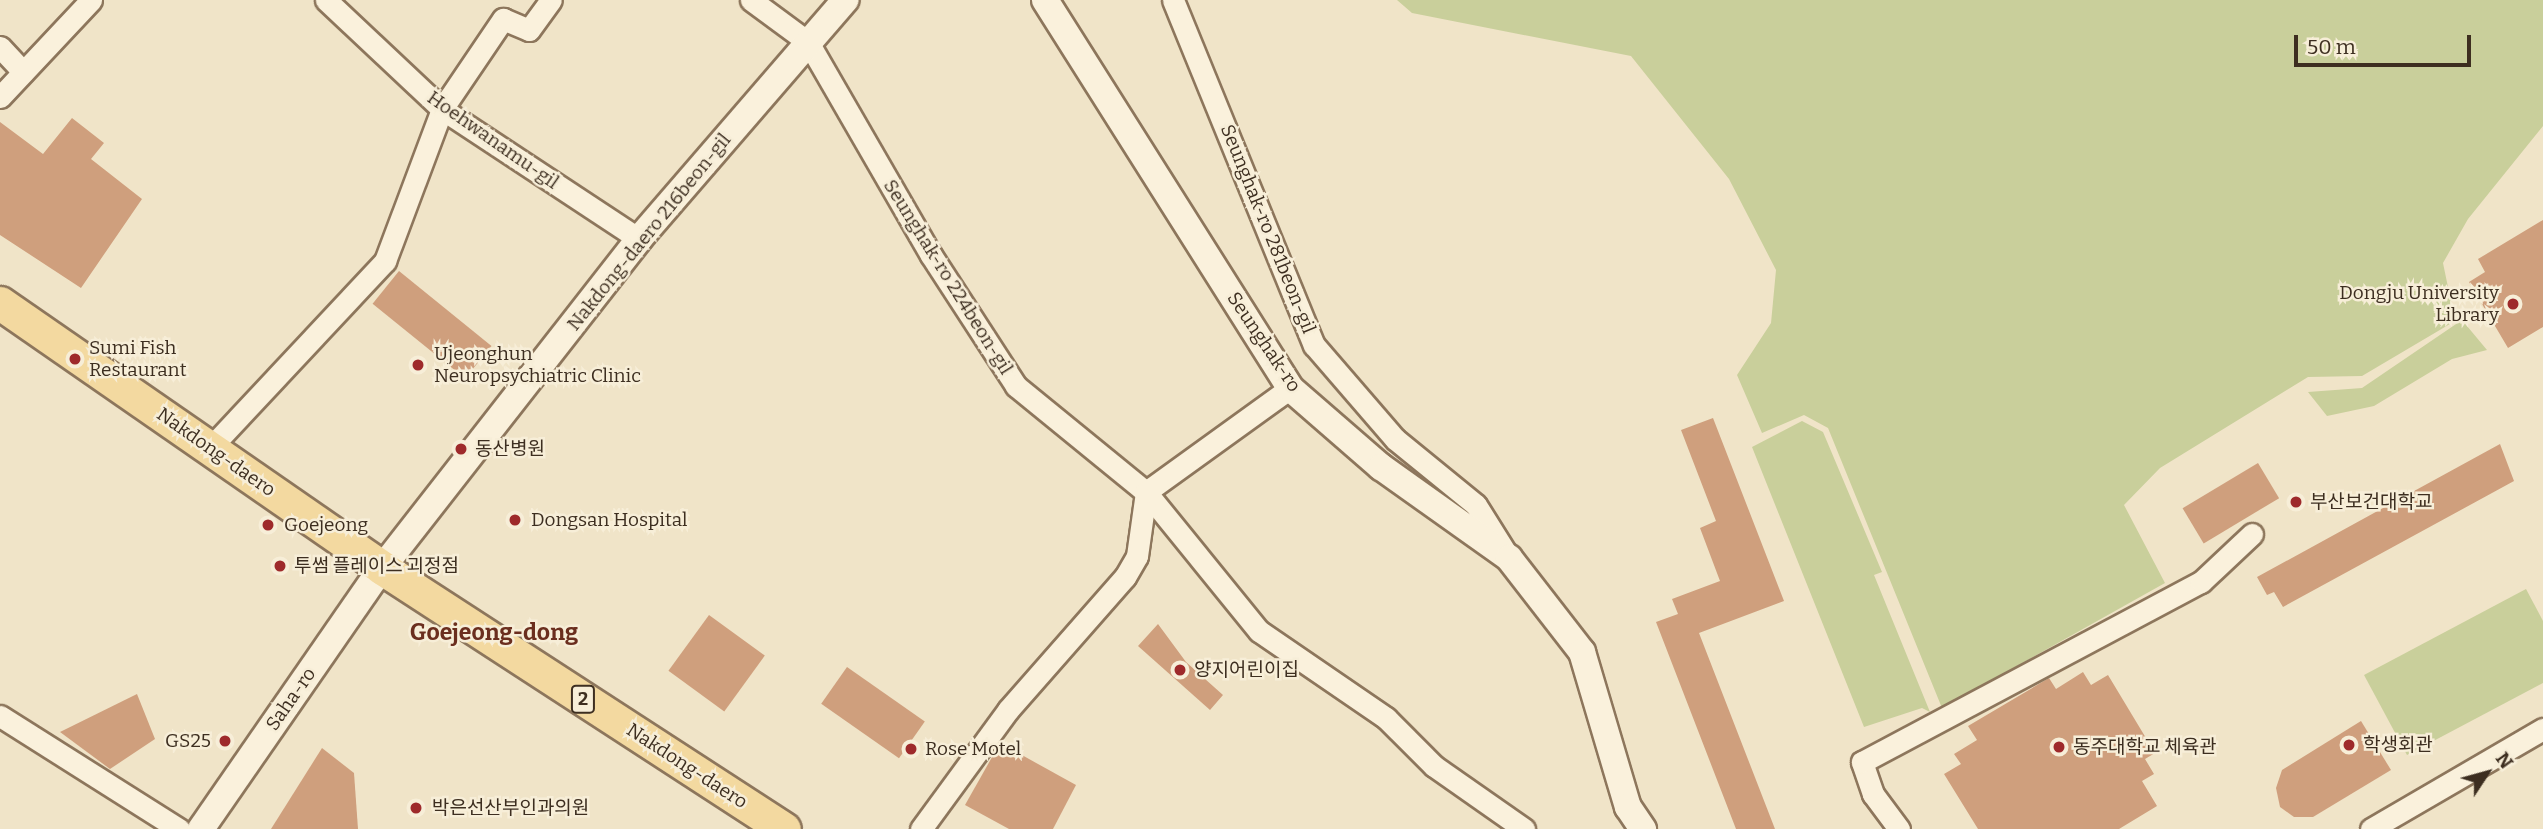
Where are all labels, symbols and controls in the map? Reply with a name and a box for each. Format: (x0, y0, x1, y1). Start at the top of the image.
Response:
scale bar (2298, 21, 2475, 65)
text: 50 m (2307, 34, 2356, 60)
street label: Hoehwanamu-gil (423, 86, 563, 194)
street label: Seunghak-ro 281beon-gil (1216, 121, 1320, 337)
street label: Nakdong-daero 216beon-gil (562, 129, 736, 335)
street label: Seunghak-ro 224beon-gil (879, 175, 1017, 379)
place label: Dongju University Library (2339, 282, 2499, 326)
street label: Seunghak-ro (1222, 288, 1306, 396)
marker: Dongju University Library (2505, 296, 2521, 312)
place label: Sumi Fish Restaurant (89, 337, 187, 381)
place label: Ujeonghun Neuropsychiatric Clinic (434, 343, 641, 387)
marker: Sumi Fish Restaurant (67, 351, 83, 367)
marker: Ujeonghun Neuropsychiatric Clinic (408, 355, 428, 375)
street label: Nakdong-daero (152, 403, 280, 501)
place label: 동산병원 (475, 438, 545, 460)
marker: 동산병원 (453, 441, 469, 457)
place label: 부산보건대학교 (2310, 491, 2432, 513)
marker: 부산보건대학교 (2288, 494, 2304, 510)
place label: Dongsan Hospital (531, 509, 688, 531)
marker: Dongsan Hospital (505, 510, 525, 530)
place label: Goejeong (284, 514, 368, 536)
marker: Goejeong (258, 515, 278, 535)
place label: 투썸 플레이스 괴정점 (294, 555, 459, 577)
marker: 투썸 플레이스 괴정점 (272, 558, 288, 574)
district label: Goejeong-dong (410, 618, 578, 646)
place label: 양지어린이집 (1194, 659, 1299, 681)
marker: 양지어린이집 (1172, 662, 1188, 678)
street label: Saha-ro (261, 663, 321, 735)
road number: 2 (571, 684, 595, 714)
street label: Nakdong-daero (622, 718, 752, 814)
place label: GS25 (165, 730, 211, 752)
marker: GS25 (217, 733, 233, 749)
place label: 학생회관 (2363, 734, 2433, 756)
place label: 동주대학교 체육관 (2073, 736, 2217, 758)
marker: 학생회관 (2341, 737, 2357, 753)
place label: Rose Motel (925, 738, 1021, 760)
north arrow (2452, 738, 2522, 808)
marker: 동주대학교 체육관 (2051, 739, 2067, 755)
marker: Rose Motel (903, 741, 919, 757)
text: N (2491, 748, 2518, 773)
place label: 박은선산부인과의원 (432, 797, 589, 819)
marker: 박은선산부인과의원 (406, 798, 426, 818)

